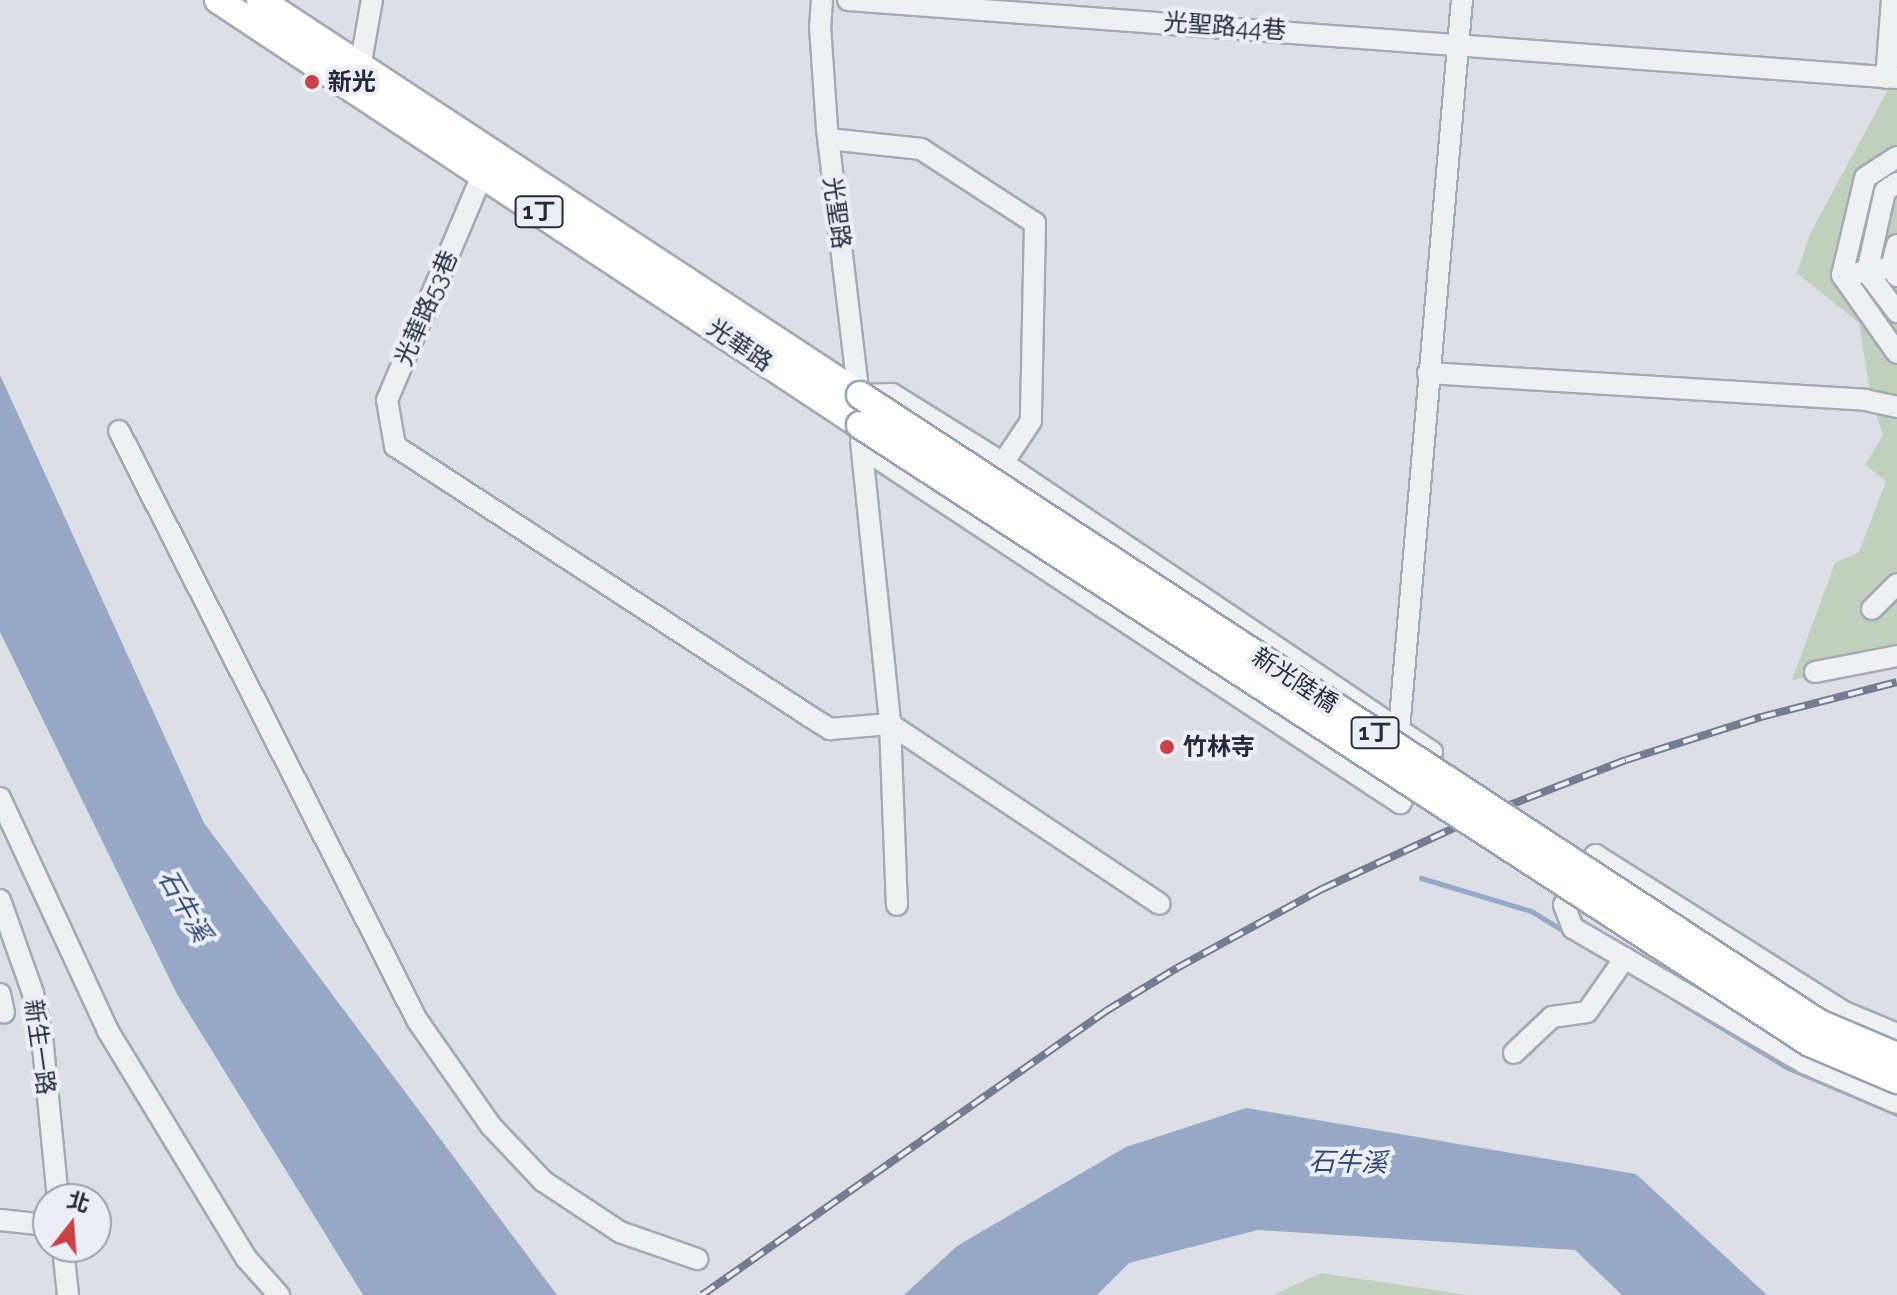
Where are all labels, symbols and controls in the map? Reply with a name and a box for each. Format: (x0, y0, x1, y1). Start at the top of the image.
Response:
street label: 光聖路44巷 (1163, 7, 1287, 45)
place label: 新光 (328, 68, 376, 96)
marker: 新光 (303, 73, 321, 91)
street label: 光聖路 (818, 175, 856, 251)
road number: 1丁 (513, 194, 565, 230)
street label: 光華路53巷 (389, 246, 463, 370)
street label: 光華路 (702, 313, 778, 377)
street label: 新光陸橋 (1247, 642, 1343, 718)
road number: 1丁 (1349, 715, 1401, 751)
place label: 竹林寺 (1183, 733, 1255, 761)
marker: 竹林寺 (1158, 738, 1176, 756)
water label: 石牛溪 (151, 864, 217, 948)
street label: 新生一路 (19, 997, 61, 1097)
water label: 石牛溪 (1309, 1147, 1387, 1179)
north arrow (32, 1183, 112, 1263)
text: 北 (64, 1186, 93, 1218)

